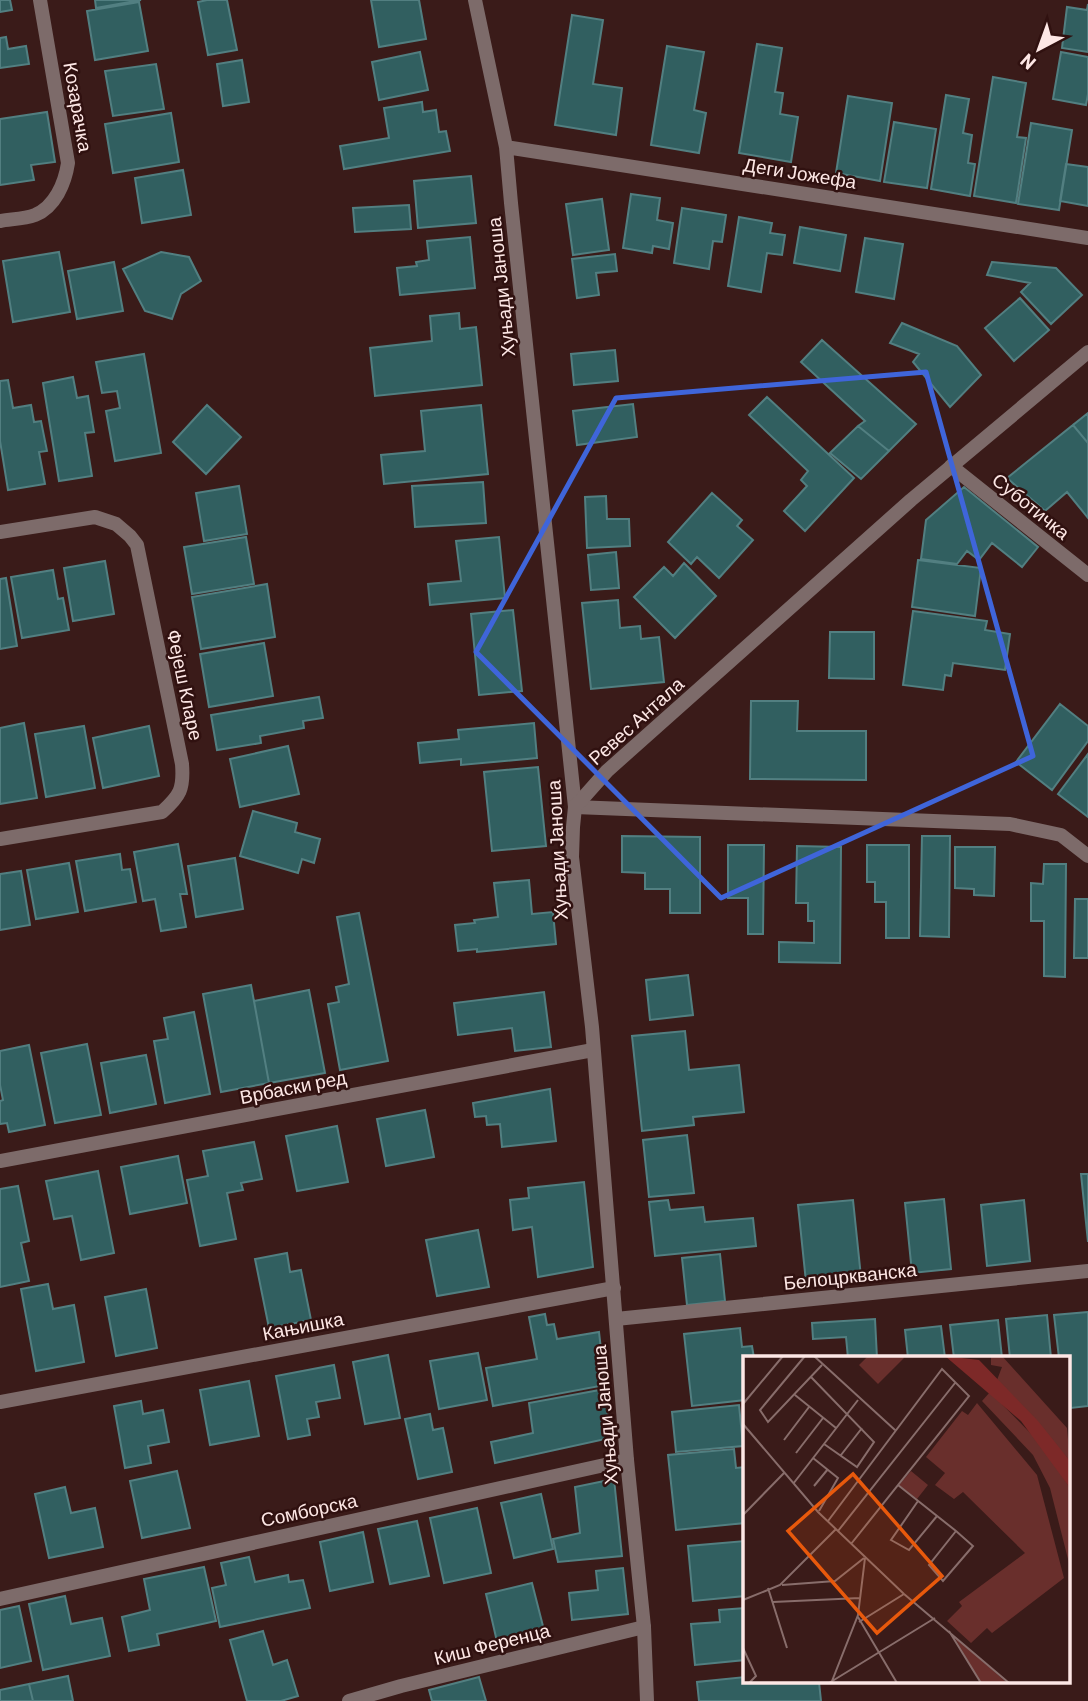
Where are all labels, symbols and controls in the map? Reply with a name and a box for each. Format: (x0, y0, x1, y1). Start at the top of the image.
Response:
north arrow (1004, 14, 1074, 84)
text: N (1015, 49, 1040, 75)
street label: Козарачка (59, 60, 98, 154)
street label: Деги Јожефа (742, 152, 859, 193)
street label: Хуњади Јаноша (482, 216, 519, 358)
street label: Суботичка (988, 467, 1075, 544)
street label: Фејеш Кларе (163, 627, 208, 742)
street label: Ревес Антала (583, 672, 688, 769)
street label: Хуњади Јаноша (541, 779, 572, 921)
street label: Врбаски ред (238, 1065, 348, 1108)
street label: Белоцркванска (782, 1257, 918, 1294)
street label: Кањишка (260, 1306, 346, 1345)
street label: Хуњади Јаноша (587, 1344, 622, 1486)
inset map (743, 1356, 1070, 1684)
street label: Сомборска (259, 1488, 360, 1531)
street label: Киш Ференца (431, 1618, 553, 1669)

